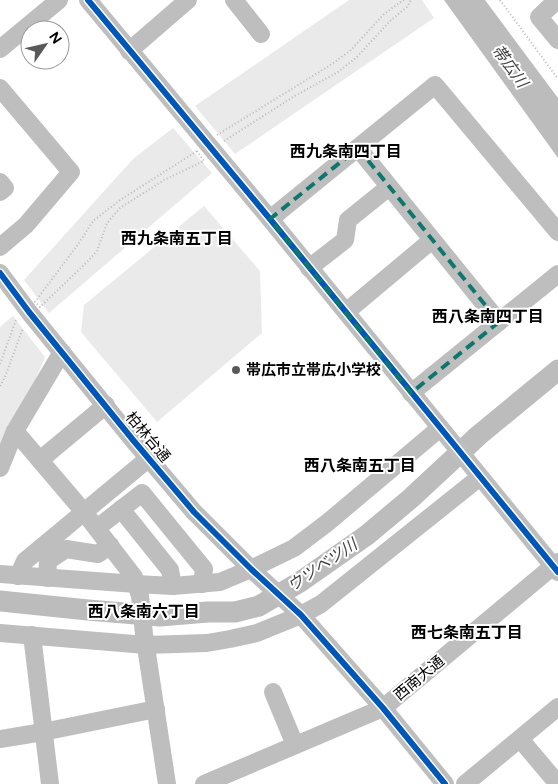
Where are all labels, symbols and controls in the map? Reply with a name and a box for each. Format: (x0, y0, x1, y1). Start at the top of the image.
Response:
north arrow (20, 20, 70, 70)
text: N (45, 29, 65, 47)
water label: 帯広川 (488, 41, 533, 93)
district label: 西九条南四丁目 (290, 142, 402, 161)
district label: 西九条南五丁目 (121, 229, 233, 248)
district label: 西八条南四丁目 (432, 307, 544, 326)
place label: 帯広市立帯広小学校 (246, 361, 381, 379)
marker: 帯広市立帯広小学校 (230, 364, 242, 376)
street label: 柏林台通 (122, 408, 174, 466)
district label: 西八条南五丁目 (304, 456, 416, 475)
water label: ウツベツ川 (284, 534, 362, 595)
district label: 西八条南六丁目 (88, 602, 200, 621)
district label: 西七条南五丁目 (411, 623, 523, 642)
street label: 西南大通 (390, 652, 448, 704)

